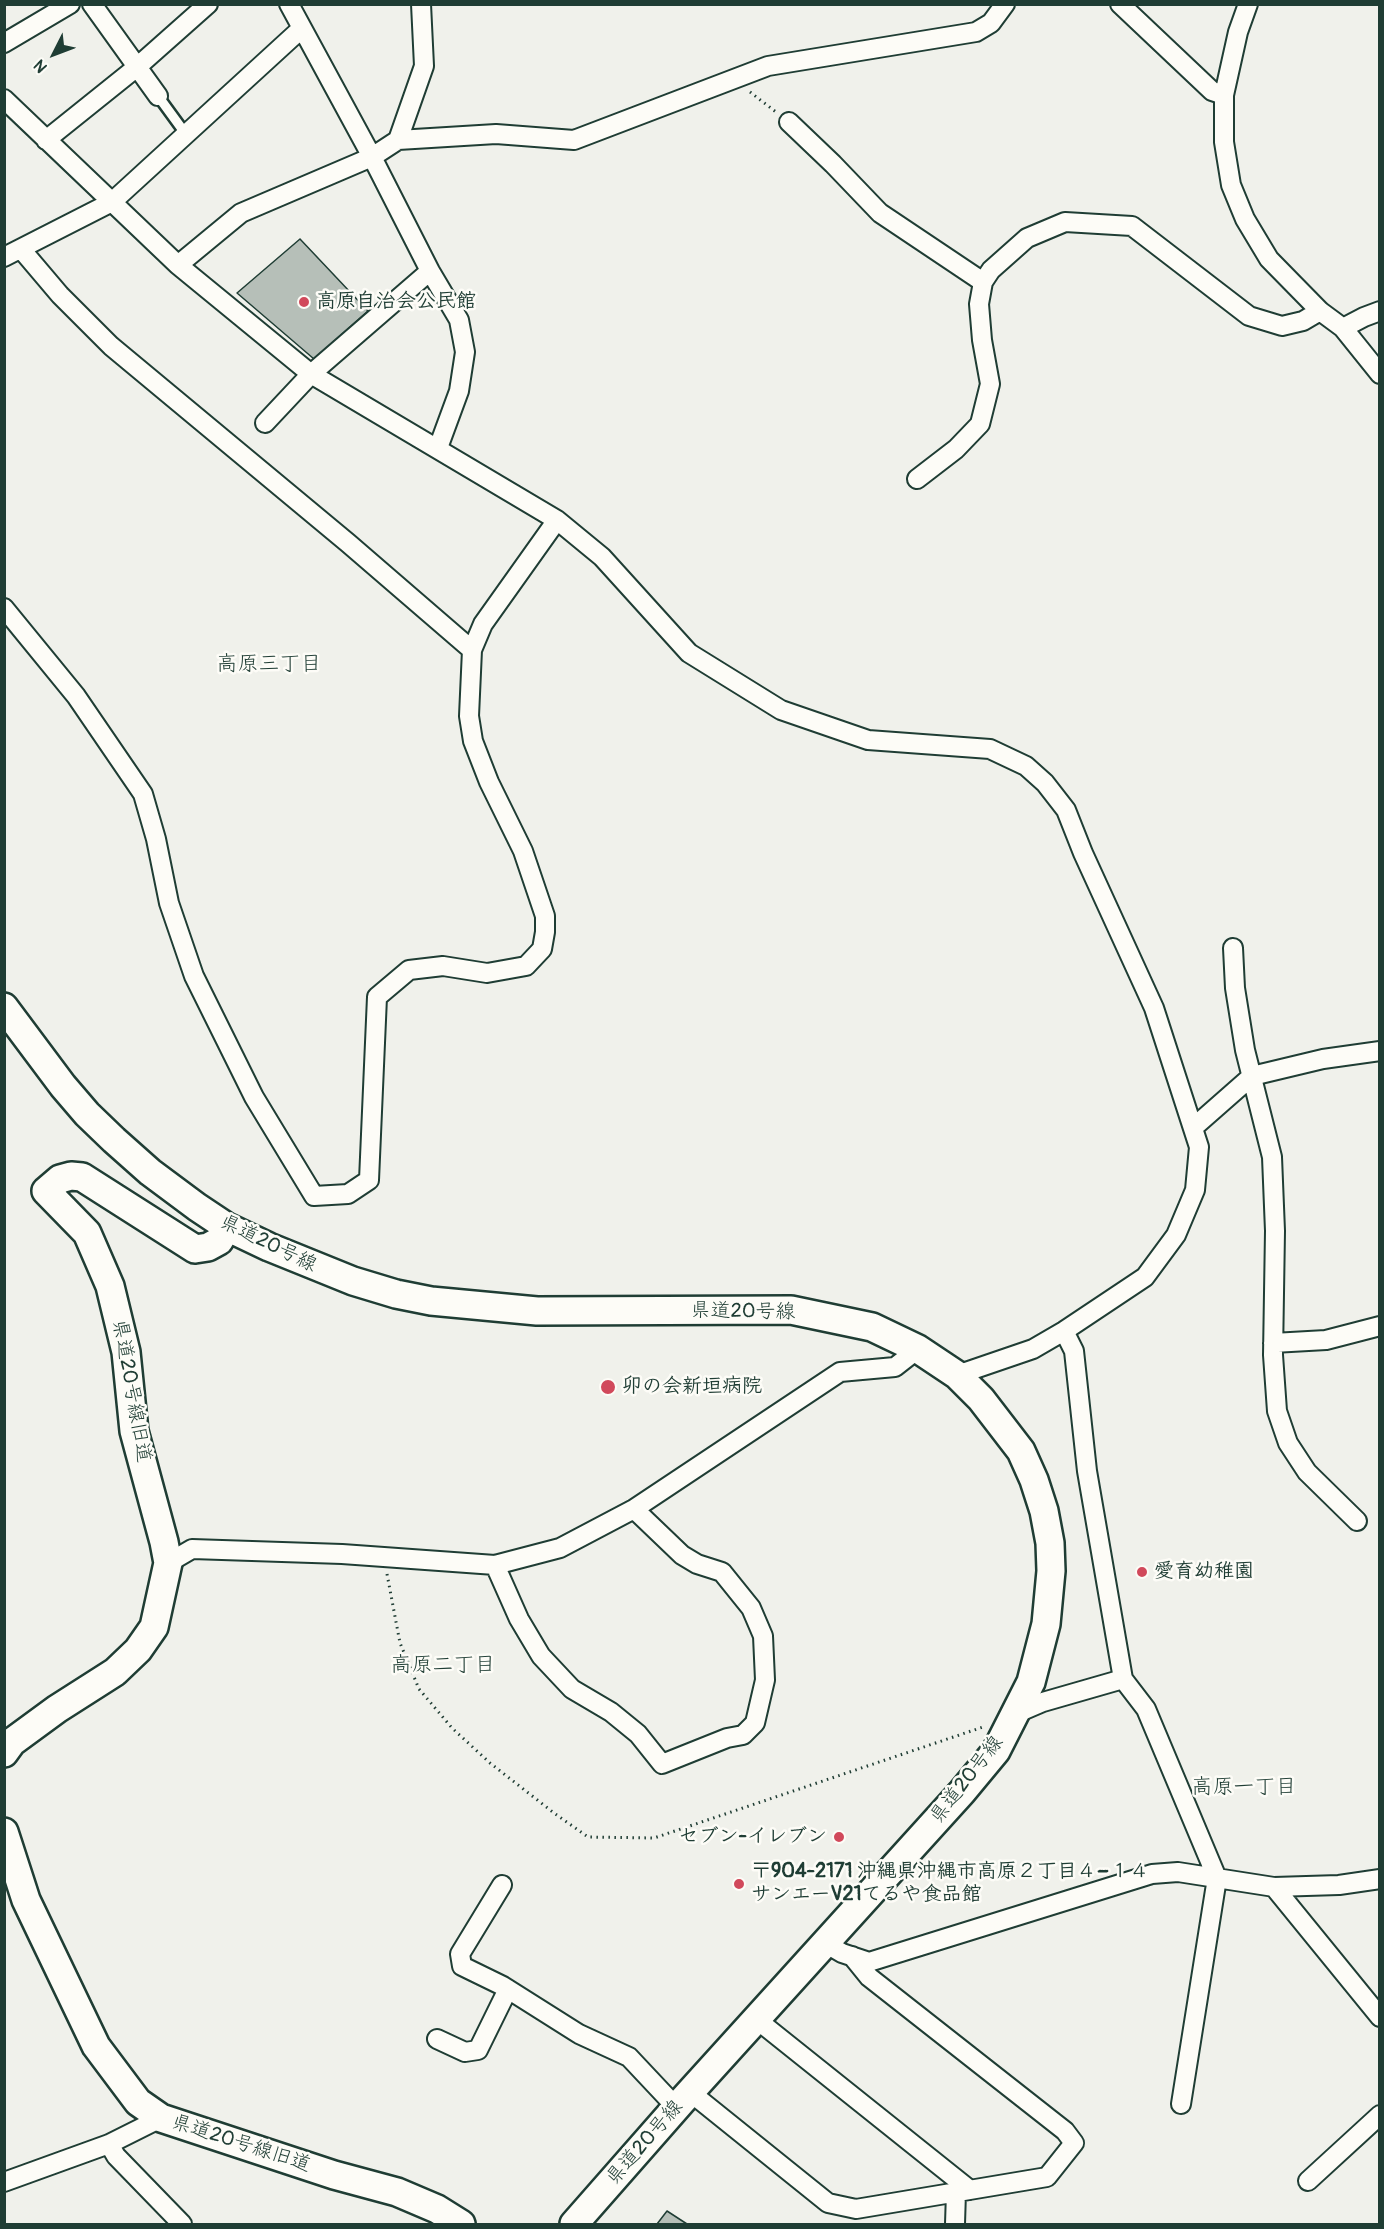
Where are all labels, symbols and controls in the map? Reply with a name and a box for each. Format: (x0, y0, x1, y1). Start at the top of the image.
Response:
north arrow (24, 24, 84, 84)
text: N (30, 55, 52, 77)
place label: 高原自治会公民館 (316, 290, 476, 314)
marker: 高原自治会公民館 (297, 295, 311, 309)
district label: 高原三丁目 (217, 652, 321, 678)
street label: 県道20号線 (216, 1210, 320, 1278)
street label: 県道20号線 (690, 1299, 796, 1325)
street label: 県道20号線旧道 (107, 1318, 155, 1464)
place label: 卯の会新垣病院 (622, 1375, 762, 1399)
marker: 卯の会新垣病院 (599, 1378, 617, 1396)
place label: 愛育幼稚園 (1154, 1560, 1254, 1584)
marker: 愛育幼稚園 (1135, 1565, 1149, 1579)
district label: 高原二丁目 (391, 1653, 495, 1679)
street label: 県道20号線 (925, 1731, 1009, 1829)
district label: 高原一丁目 (1192, 1775, 1296, 1801)
place label: セブン-イレブン (678, 1825, 827, 1849)
marker: セブン-イレブン (832, 1830, 846, 1844)
place label: 〒904-2171 沖縄県沖縄市高原２丁目４−１４ サンエーV21てるや食品館 (751, 1860, 1149, 1907)
marker: 〒904-2171 沖縄県沖縄市高原２丁目４−１４ サンエーV21てるや食品館 (732, 1877, 746, 1891)
street label: 県道20号線 (602, 2096, 688, 2190)
street label: 県道20号線旧道 (168, 2110, 314, 2178)

